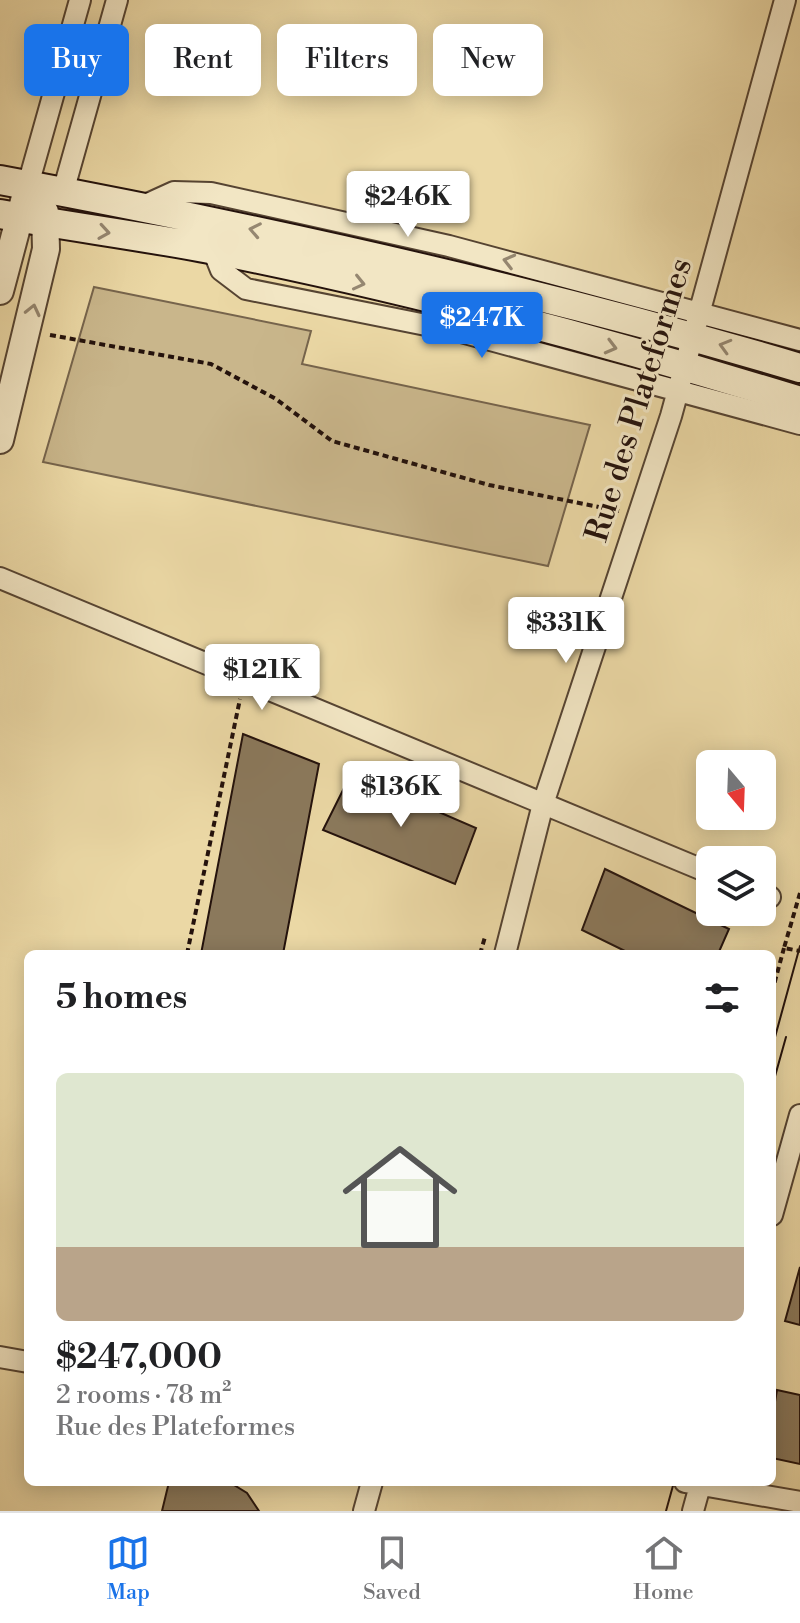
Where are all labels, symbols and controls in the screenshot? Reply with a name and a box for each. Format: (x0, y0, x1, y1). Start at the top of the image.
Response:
chip: Buy (24, 24, 129, 96)
chip: Rent (145, 24, 261, 96)
chip: Filters (277, 24, 417, 96)
chip: New (433, 24, 543, 96)
pin: $246K (352, 171, 464, 239)
text: $246K (365, 181, 451, 213)
one-way arrow (98, 223, 111, 240)
one-way arrow (249, 223, 262, 240)
one-way arrow (502, 253, 516, 270)
street label: Rue des Plateformes (577, 253, 701, 547)
one-way arrow (352, 273, 366, 290)
pin: $247K (426, 292, 538, 360)
text: $247K (440, 302, 524, 334)
one-way arrow (24, 304, 41, 317)
one-way arrow (604, 337, 618, 354)
one-way arrow (719, 339, 733, 355)
pin: $331K (510, 597, 622, 665)
text: $331K (526, 607, 606, 639)
pin: $121K (206, 644, 318, 712)
text: $121K (223, 654, 301, 686)
north arrow (696, 750, 776, 830)
map controls (696, 750, 776, 926)
pin: $136K (345, 761, 457, 829)
text: $136K (360, 771, 442, 803)
button: layers (696, 846, 776, 926)
icon: filters (700, 976, 744, 1020)
text: 5 homes (56, 977, 187, 1019)
icon: home (328, 1125, 472, 1269)
text: $247,000 (56, 1337, 222, 1379)
text: 2 rooms · 78 m² (56, 1379, 231, 1411)
text: Rue des Plateformes (56, 1411, 295, 1443)
tab: Map (106, 1531, 150, 1606)
tab: Saved (363, 1531, 421, 1606)
tab: Home (633, 1531, 694, 1606)

